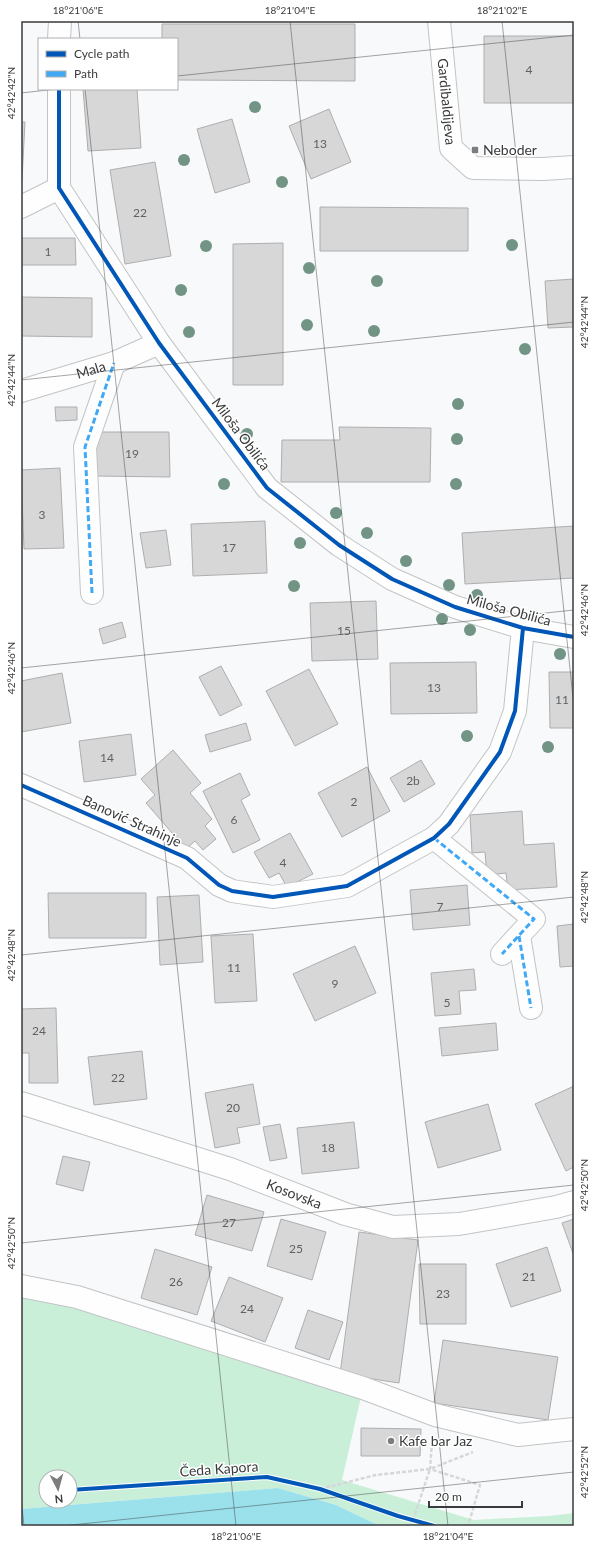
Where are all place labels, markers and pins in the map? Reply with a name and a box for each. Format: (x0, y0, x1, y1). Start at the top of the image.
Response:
place label: Neboder (483, 141, 537, 158)
marker: Neboder (470, 145, 480, 155)
place label: Kafe bar Jaz (399, 1432, 472, 1449)
marker: Kafe bar Jaz (386, 1436, 396, 1446)

